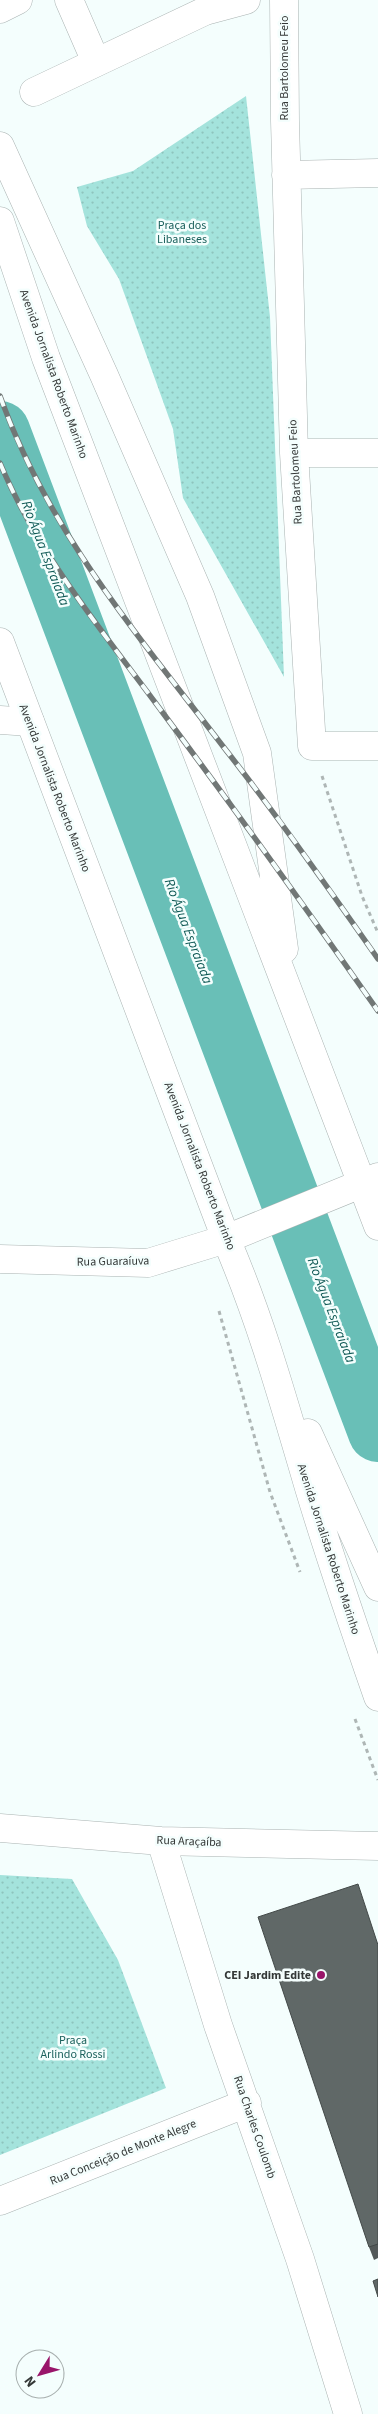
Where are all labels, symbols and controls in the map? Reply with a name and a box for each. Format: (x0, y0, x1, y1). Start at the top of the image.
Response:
street label: Rua Bartolomeu Feio (276, 15, 293, 121)
park label: Praça dos Libaneses (157, 217, 207, 248)
street label: Avenida Jornalista Roberto Marinho (15, 287, 92, 461)
street label: Rua Bartolomeu Feio (284, 419, 307, 525)
water label: Rio Água Espraiada (16, 498, 75, 609)
street label: Avenida Jornalista Roberto Marinho (15, 702, 95, 875)
water label: Rio Água Espraiada (159, 876, 218, 987)
street label: Avenida Jornalista Roberto Marinho (160, 1080, 240, 1253)
street label: Rua Guaraíuva (77, 1252, 149, 1271)
water label: Rio Água Espraiada (302, 1255, 361, 1366)
street label: Avenida Jornalista Roberto Marinho (293, 1461, 364, 1637)
street label: Rua Araçaíba (156, 1832, 222, 1851)
place label: CEI Jardim Edite (224, 1967, 311, 1984)
marker: CEI Jardim Edite (315, 1969, 327, 1981)
park label: Praça Arlindo Rossi (40, 2032, 106, 2063)
street label: Rua Charles Coulomb (229, 2073, 280, 2181)
street label: Rua Conceição de Monte Alegre (47, 2115, 199, 2190)
north arrow (15, 2349, 65, 2399)
text: N (20, 2371, 41, 2391)

